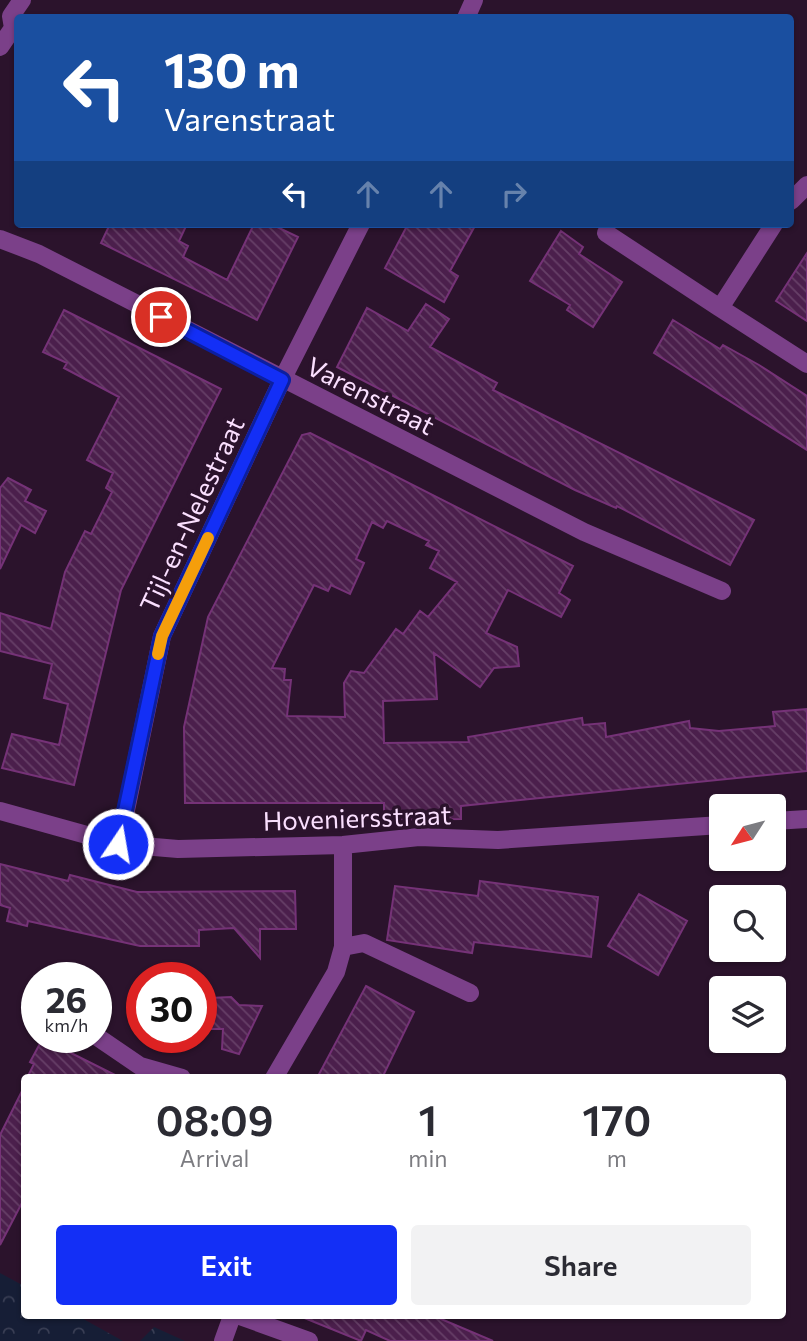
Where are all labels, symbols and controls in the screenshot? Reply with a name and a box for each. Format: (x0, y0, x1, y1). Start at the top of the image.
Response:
text: 130 m (164, 38, 299, 98)
icon: left (49, 42, 140, 133)
text: Varenstraat (164, 98, 335, 138)
icon: left (276, 175, 314, 213)
icon: ahead (349, 175, 387, 213)
icon: ahead (422, 175, 460, 213)
icon: right (495, 175, 533, 213)
pin (131, 287, 191, 347)
icon: arrive (142, 298, 180, 336)
street label: Varenstraat (302, 350, 440, 440)
street label: Tijl-en-Nelestraat (132, 412, 250, 616)
north arrow (709, 794, 786, 872)
map controls (709, 794, 786, 1053)
street label: Hoveniersstraat (262, 798, 452, 836)
position arrow (81, 807, 155, 881)
button: search (709, 885, 786, 962)
speed limit sign: 30 (126, 962, 217, 1053)
button: layers (709, 976, 786, 1053)
text: 26 (46, 977, 87, 1020)
text: km/h (45, 1014, 88, 1036)
text: 08:09 (156, 1093, 274, 1145)
text: 1 (419, 1093, 437, 1145)
text: 170 (582, 1093, 651, 1145)
text: Arrival (180, 1144, 249, 1172)
text: min (408, 1144, 447, 1172)
text: m (607, 1144, 627, 1172)
button: Exit (56, 1225, 397, 1305)
button: Share (411, 1225, 751, 1305)

